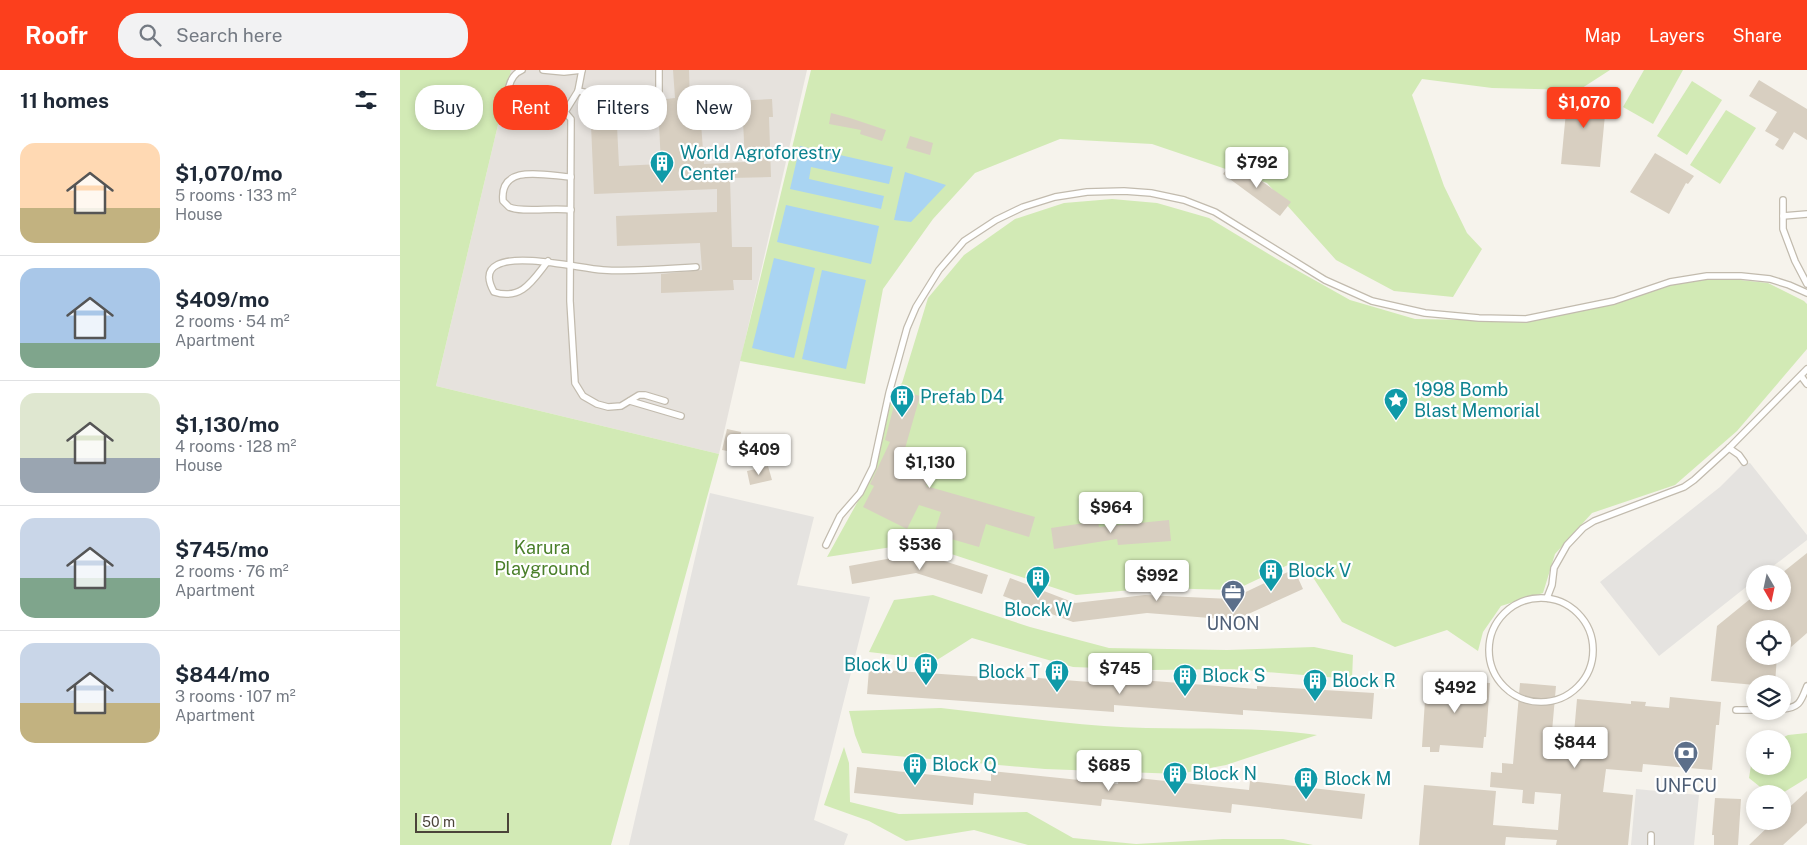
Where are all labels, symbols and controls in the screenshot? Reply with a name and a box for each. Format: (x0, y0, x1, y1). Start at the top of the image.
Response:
search box (118, 13, 468, 58)
text: Roofr (25, 21, 88, 49)
icon: search (136, 21, 164, 49)
text: Search here (176, 24, 283, 46)
text: Map (1585, 25, 1621, 46)
text: Layers (1649, 25, 1705, 46)
text: Share (1733, 25, 1782, 46)
chip: Buy (415, 85, 483, 130)
chip: Rent (493, 85, 568, 130)
chip: Filters (578, 85, 667, 130)
chip: New (677, 85, 751, 130)
icon: filters (352, 86, 380, 114)
pin: $1,070 (1543, 87, 1625, 129)
text: 11 homes (20, 88, 109, 113)
text: $1,070 (1558, 93, 1610, 112)
place label: World Agroforestry Center (680, 142, 841, 184)
pin: $792 (1227, 146, 1287, 189)
building icon: World Agroforestry Center (649, 150, 675, 184)
text: $792 (1236, 153, 1278, 172)
text: $1,070/mo (175, 161, 283, 186)
icon: home (60, 163, 120, 223)
text: 5 rooms · 133 m² (175, 186, 297, 205)
text: House (175, 205, 223, 224)
text: $409/mo (175, 287, 269, 312)
icon: home (60, 288, 120, 348)
text: 2 rooms · 54 m² (175, 312, 290, 331)
text: Apartment (175, 331, 255, 350)
place label: 1998 Bomb Blast Memorial (1414, 379, 1540, 421)
building icon: Prefab D4 (889, 384, 915, 418)
place label: Prefab D4 (920, 386, 1004, 407)
place icon: 1998 Bomb Blast Memorial (1383, 387, 1409, 421)
text: $1,130/mo (175, 412, 279, 437)
icon: home (60, 413, 120, 473)
pin: $409 (729, 434, 789, 476)
text: 4 rooms · 128 m² (175, 437, 296, 456)
text: $409 (738, 440, 780, 459)
pin: $1,130 (889, 446, 971, 489)
text: $1,130 (905, 453, 955, 472)
text: House (175, 456, 223, 475)
pin: $964 (1081, 492, 1141, 534)
text: $964 (1090, 498, 1132, 517)
pin: $536 (890, 528, 950, 571)
text: $536 (899, 535, 941, 554)
text: $745/mo (175, 537, 269, 562)
park label: Karura Playground (494, 537, 590, 579)
icon: home (60, 538, 120, 598)
building icon: Block V (1258, 558, 1284, 592)
pin: $992 (1127, 560, 1187, 602)
place label: Block V (1288, 560, 1351, 581)
text: 2 rooms · 76 m² (175, 562, 289, 581)
building icon: Block W (1025, 565, 1051, 599)
north arrow (1746, 565, 1791, 610)
map controls (1746, 565, 1791, 830)
text: $992 (1136, 566, 1178, 585)
office icon: UNON (1220, 579, 1246, 613)
text: Apartment (175, 581, 255, 600)
place label: Block W (1004, 599, 1072, 620)
place label: UNON (1207, 613, 1259, 634)
button: locate (1746, 620, 1791, 665)
building icon: Block U (913, 652, 939, 686)
pin: $745 (1090, 652, 1150, 695)
place label: Block U (844, 654, 908, 675)
building icon: Block T (1044, 659, 1070, 693)
text: $745 (1099, 659, 1141, 678)
place label: Block T (978, 661, 1040, 682)
text: $844/mo (175, 662, 270, 687)
icon: home (60, 663, 120, 723)
building icon: Block S (1172, 663, 1198, 697)
place label: Block S (1202, 665, 1265, 686)
building icon: Block R (1302, 668, 1328, 702)
place label: Block R (1332, 670, 1396, 691)
pin: $492 (1425, 672, 1485, 714)
button: layers (1746, 675, 1791, 720)
text: $492 (1434, 678, 1476, 697)
text: 3 rooms · 107 m² (175, 687, 296, 706)
text: Apartment (175, 706, 255, 725)
pin: $844 (1545, 726, 1605, 769)
button: + (1746, 730, 1791, 775)
text: $844 (1554, 733, 1596, 752)
bank icon: UNFCU (1673, 740, 1699, 774)
pin: $685 (1079, 750, 1139, 792)
building icon: Block Q (902, 752, 928, 786)
place label: Block Q (932, 754, 997, 775)
text: $685 (1088, 756, 1130, 775)
building icon: Block N (1162, 761, 1188, 795)
place label: Block N (1192, 763, 1257, 784)
building icon: Block M (1293, 766, 1319, 800)
place label: Block M (1324, 768, 1391, 789)
place label: UNFCU (1655, 775, 1717, 796)
button: − (1746, 785, 1791, 830)
scale bar (415, 810, 509, 833)
text: 50 m (422, 814, 455, 830)

